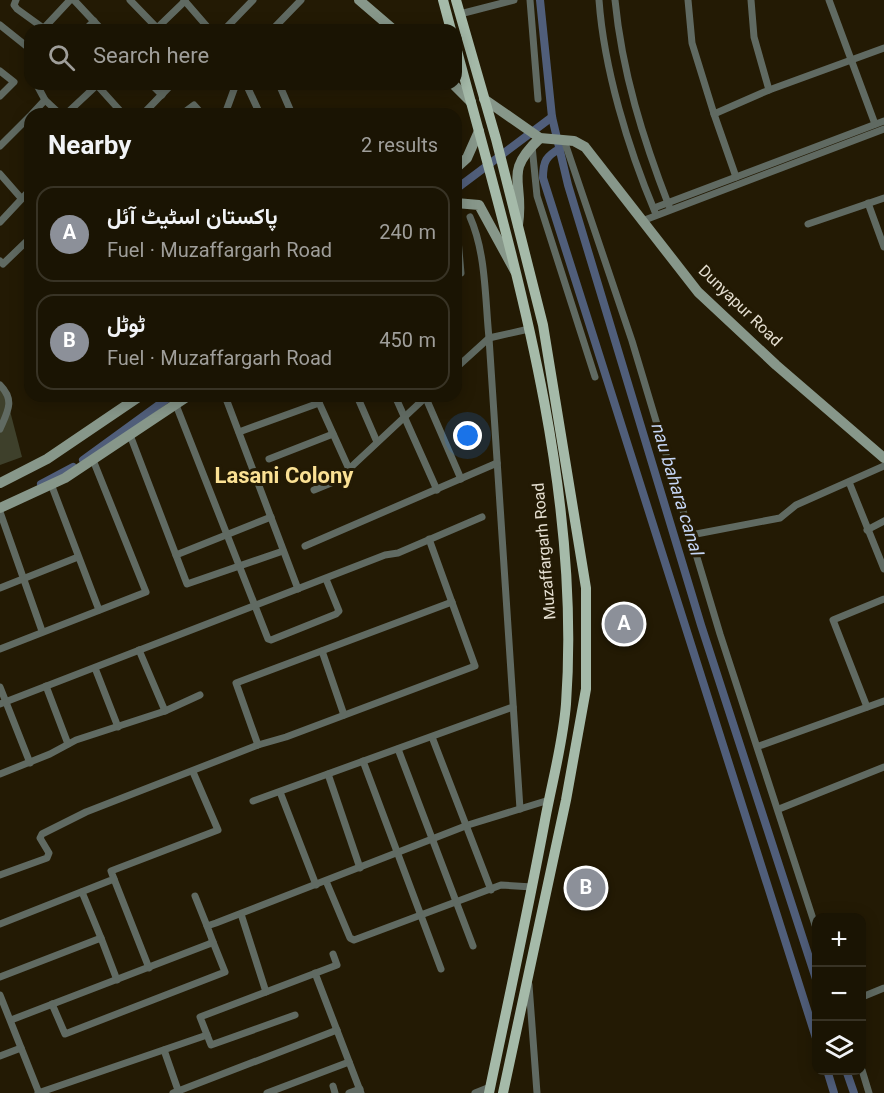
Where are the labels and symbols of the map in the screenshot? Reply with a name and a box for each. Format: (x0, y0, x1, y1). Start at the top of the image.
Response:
street label: Dunyapur Road (691, 260, 787, 354)
water label: nau bahara canal (641, 419, 709, 561)
your location (453, 421, 482, 450)
district label: Lasani Colony (215, 460, 354, 495)
street label: Muzaffargarh Road (528, 481, 564, 621)
pin: A (604, 602, 644, 646)
pin: B (566, 866, 606, 910)

